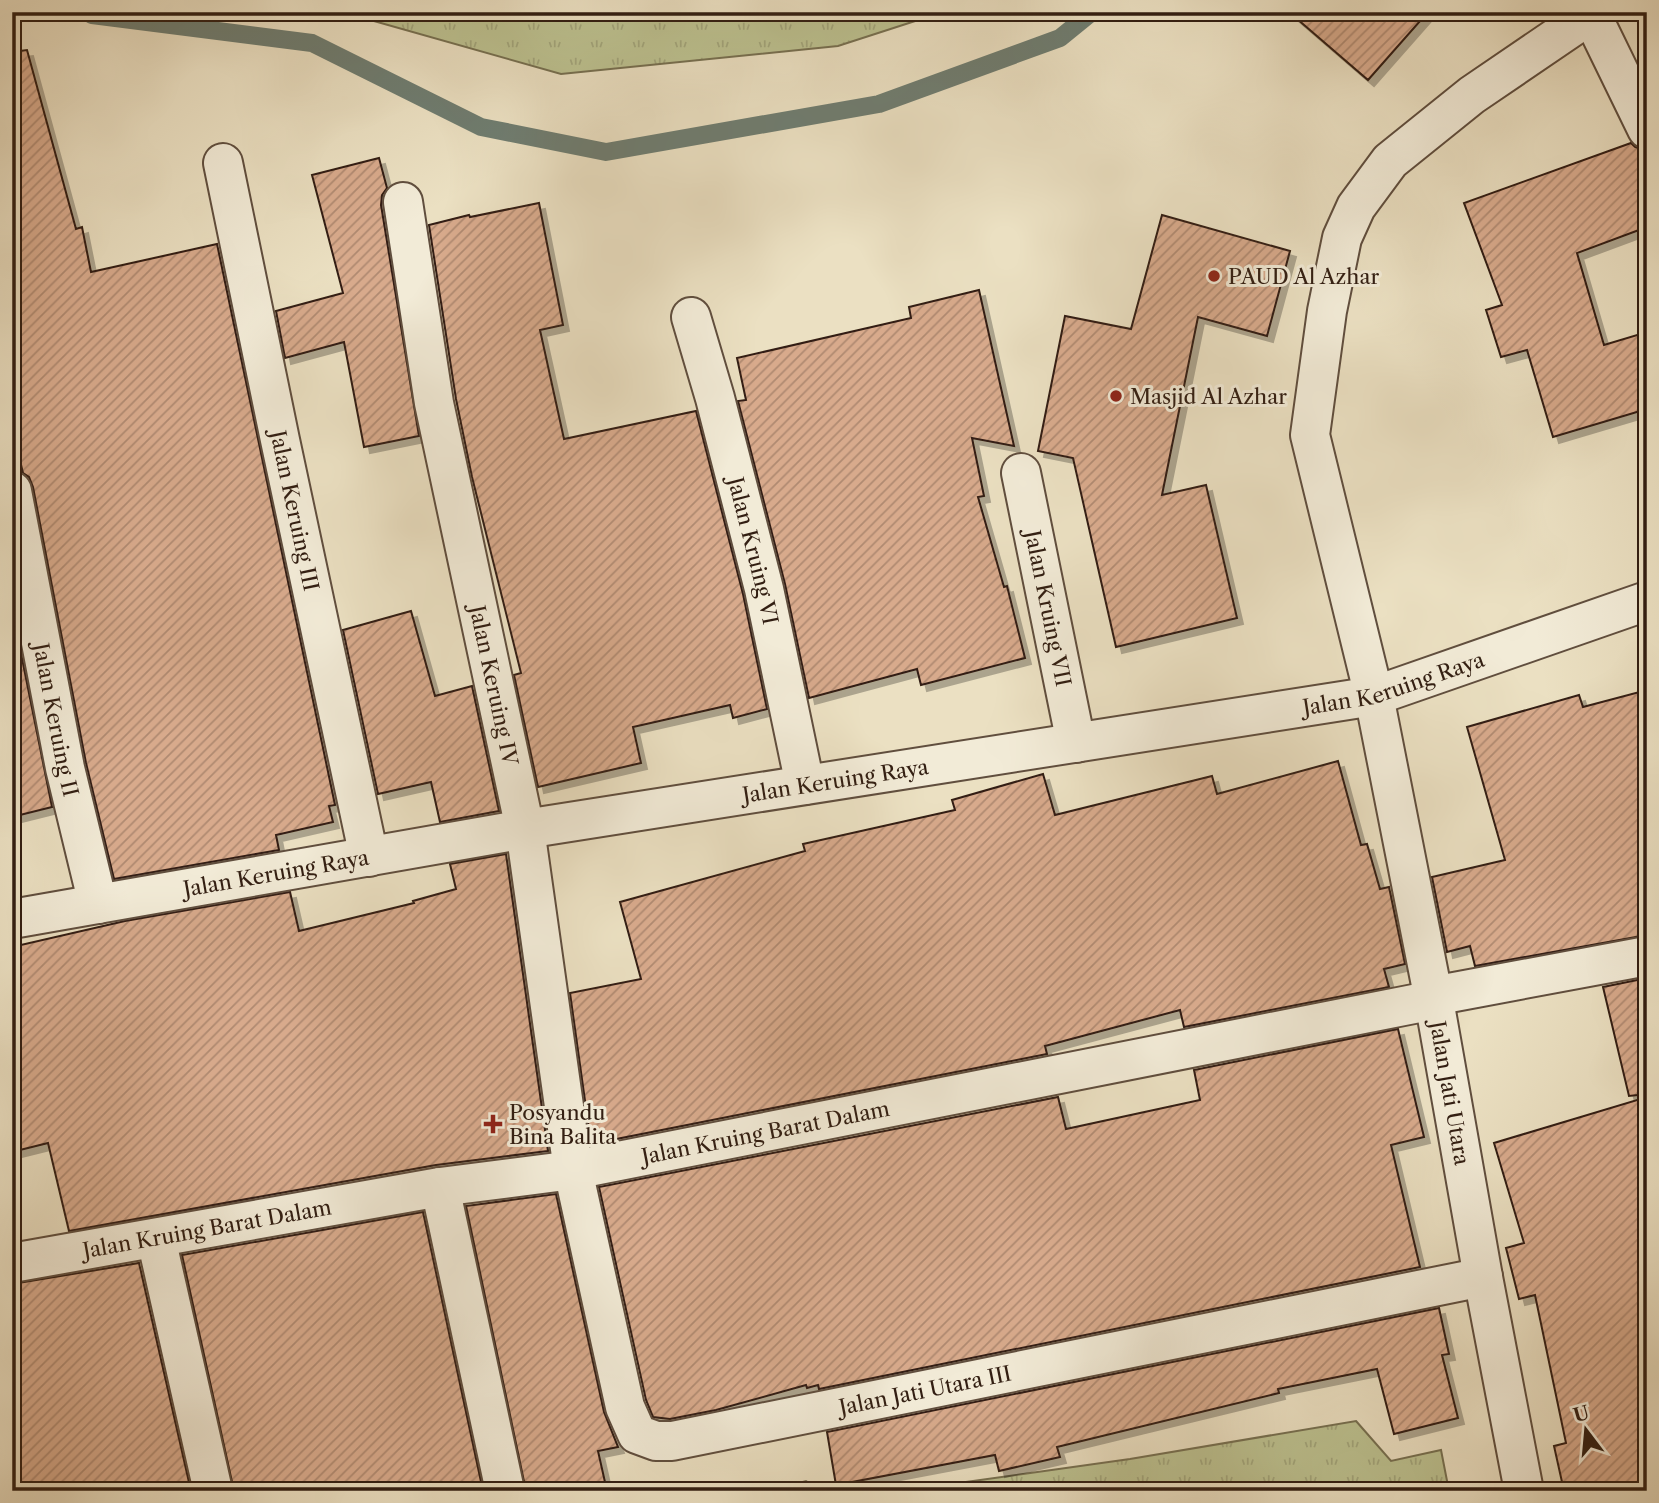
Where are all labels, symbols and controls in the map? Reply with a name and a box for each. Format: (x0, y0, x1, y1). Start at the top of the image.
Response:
place label: PAUD Al Azhar (1228, 264, 1380, 289)
marker: PAUD Al Azhar (1206, 268, 1222, 284)
place label: Masjid Al Azhar (1130, 384, 1287, 409)
marker: Masjid Al Azhar (1108, 388, 1124, 404)
street label: Jalan Keruing III (265, 425, 324, 593)
street label: Jalan Kruing VI (723, 471, 784, 627)
street label: Jalan Kruing VII (1020, 525, 1077, 689)
street label: Jalan Keruing IV (464, 600, 524, 768)
street label: Jalan Keruing II (28, 638, 84, 799)
street label: Jalan Keruing Raya (1298, 646, 1488, 720)
street label: Jalan Keruing Raya (738, 753, 931, 808)
street label: Jalan Keruing Raya (178, 844, 372, 902)
street label: Jalan Jati Utara (1424, 1016, 1475, 1168)
street label: Jalan Kruing Barat Dalam (636, 1095, 892, 1169)
place label: Posyandu Bina Balita (509, 1100, 617, 1149)
marker: Posyandu Bina Balita (483, 1114, 503, 1134)
street label: Jalan Kruing Barat Dalam (78, 1194, 334, 1263)
street label: Jalan Jati Utara III (834, 1360, 1013, 1420)
north arrow (1550, 1394, 1620, 1464)
text: U (1571, 1401, 1593, 1427)

